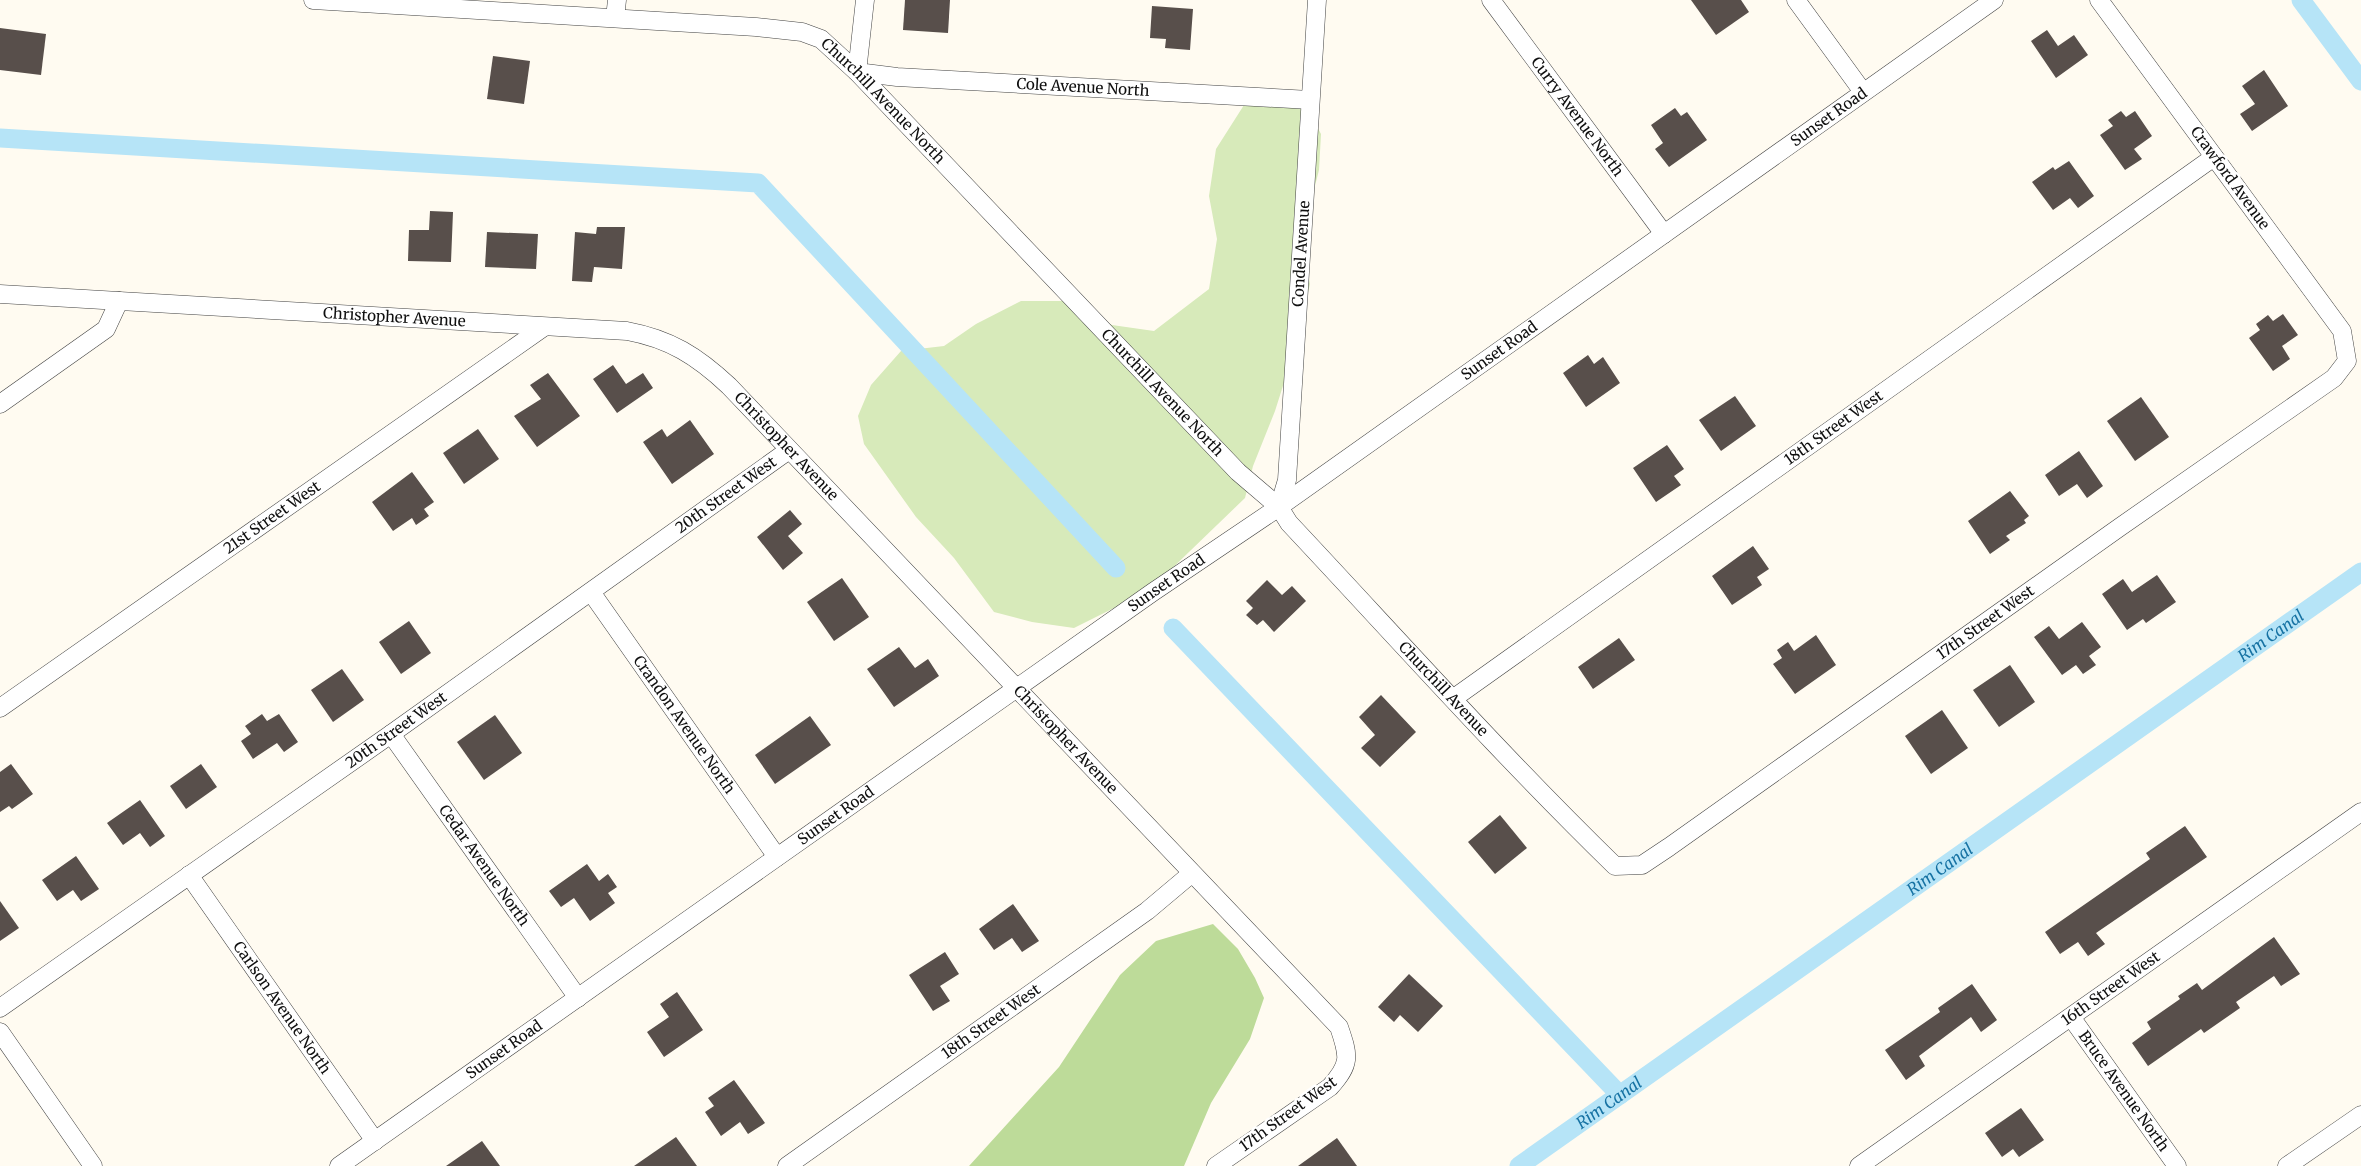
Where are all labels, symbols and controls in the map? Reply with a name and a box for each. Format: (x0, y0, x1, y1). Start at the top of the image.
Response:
street label: Churchill Avenue North (817, 34, 949, 168)
street label: Curry Avenue North (1527, 53, 1628, 180)
street label: Cole Avenue North (1016, 74, 1150, 100)
street label: Sunset Road (1787, 83, 1870, 150)
street label: Crawford Avenue (2187, 123, 2274, 233)
street label: Condel Avenue (1288, 200, 1313, 307)
street label: Christopher Avenue (323, 303, 466, 330)
street label: Sunset Road (1457, 317, 1541, 384)
street label: Churchill Avenue North (1098, 325, 1228, 460)
street label: 18th Street West (1780, 386, 1886, 469)
street label: Christopher Avenue (731, 388, 843, 504)
street label: 20th Street West (672, 452, 780, 537)
street label: 21st Street West (220, 477, 324, 558)
street label: Sunset Road (1124, 550, 1208, 616)
street label: 17th Street West (1932, 581, 2038, 663)
water label: Rim Canal (2234, 605, 2308, 666)
street label: Churchill Avenue (1395, 637, 1493, 740)
street label: Crandon Avenue North (629, 652, 740, 797)
street label: Christopher Avenue (1010, 681, 1122, 798)
street label: 20th Street West (342, 687, 450, 772)
street label: Sunset Road (794, 782, 878, 849)
street label: Cedar Avenue North (435, 801, 534, 929)
water label: Rim Canal (1903, 839, 1977, 899)
street label: Carlson Avenue North (229, 937, 335, 1078)
street label: 16th Street West (2057, 947, 2164, 1029)
street label: 18th Street West (938, 980, 1044, 1063)
street label: Sunset Road (462, 1016, 546, 1083)
street label: Bruce Avenue North (2075, 1027, 2174, 1155)
street label: 17th Street West (1235, 1072, 1340, 1155)
water label: Rim Canal (1572, 1072, 1646, 1133)

